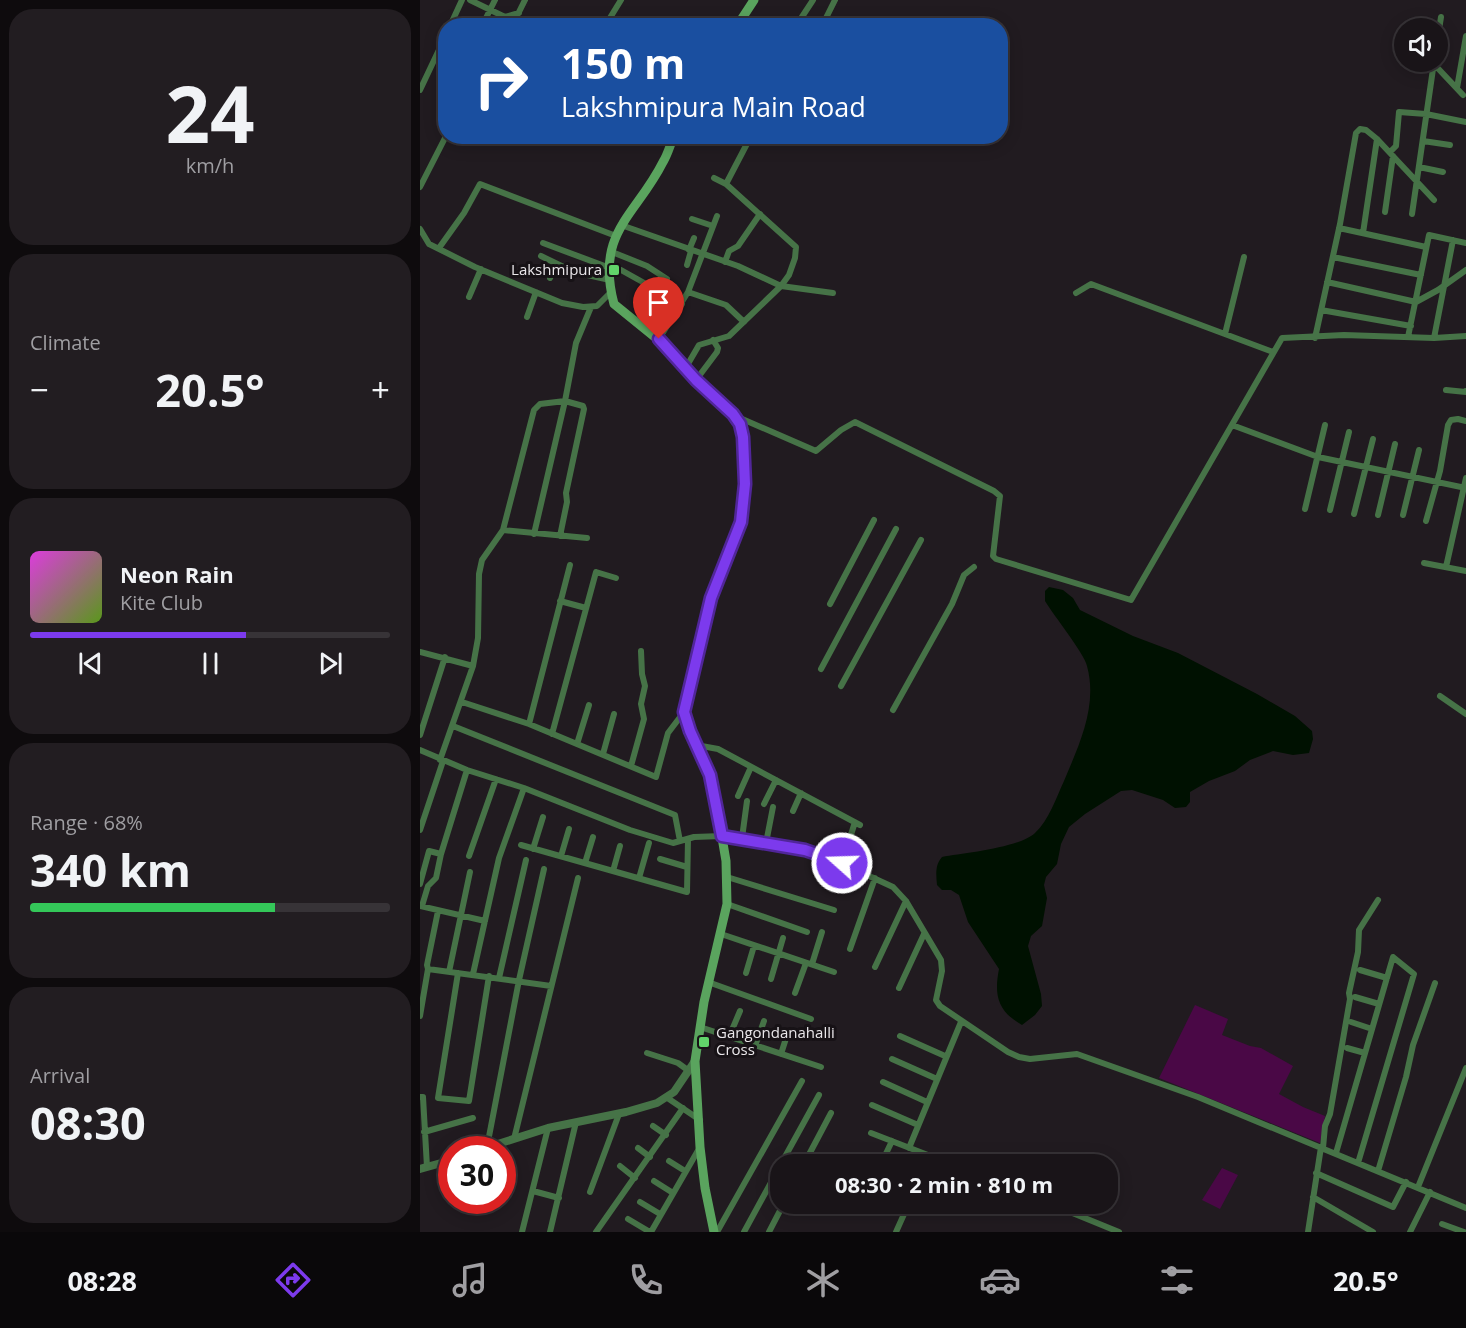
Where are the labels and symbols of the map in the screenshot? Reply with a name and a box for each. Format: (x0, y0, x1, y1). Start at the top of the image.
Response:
place label: Lakshmipura (511, 259, 602, 279)
marker: Lakshmipura (607, 263, 621, 277)
pin (633, 277, 684, 339)
position arrow (810, 831, 874, 895)
place label: Gangondanahalli Cross (716, 1022, 835, 1059)
marker: Gangondanahalli Cross (697, 1035, 711, 1049)
speed limit sign: 30 (438, 1136, 516, 1214)

